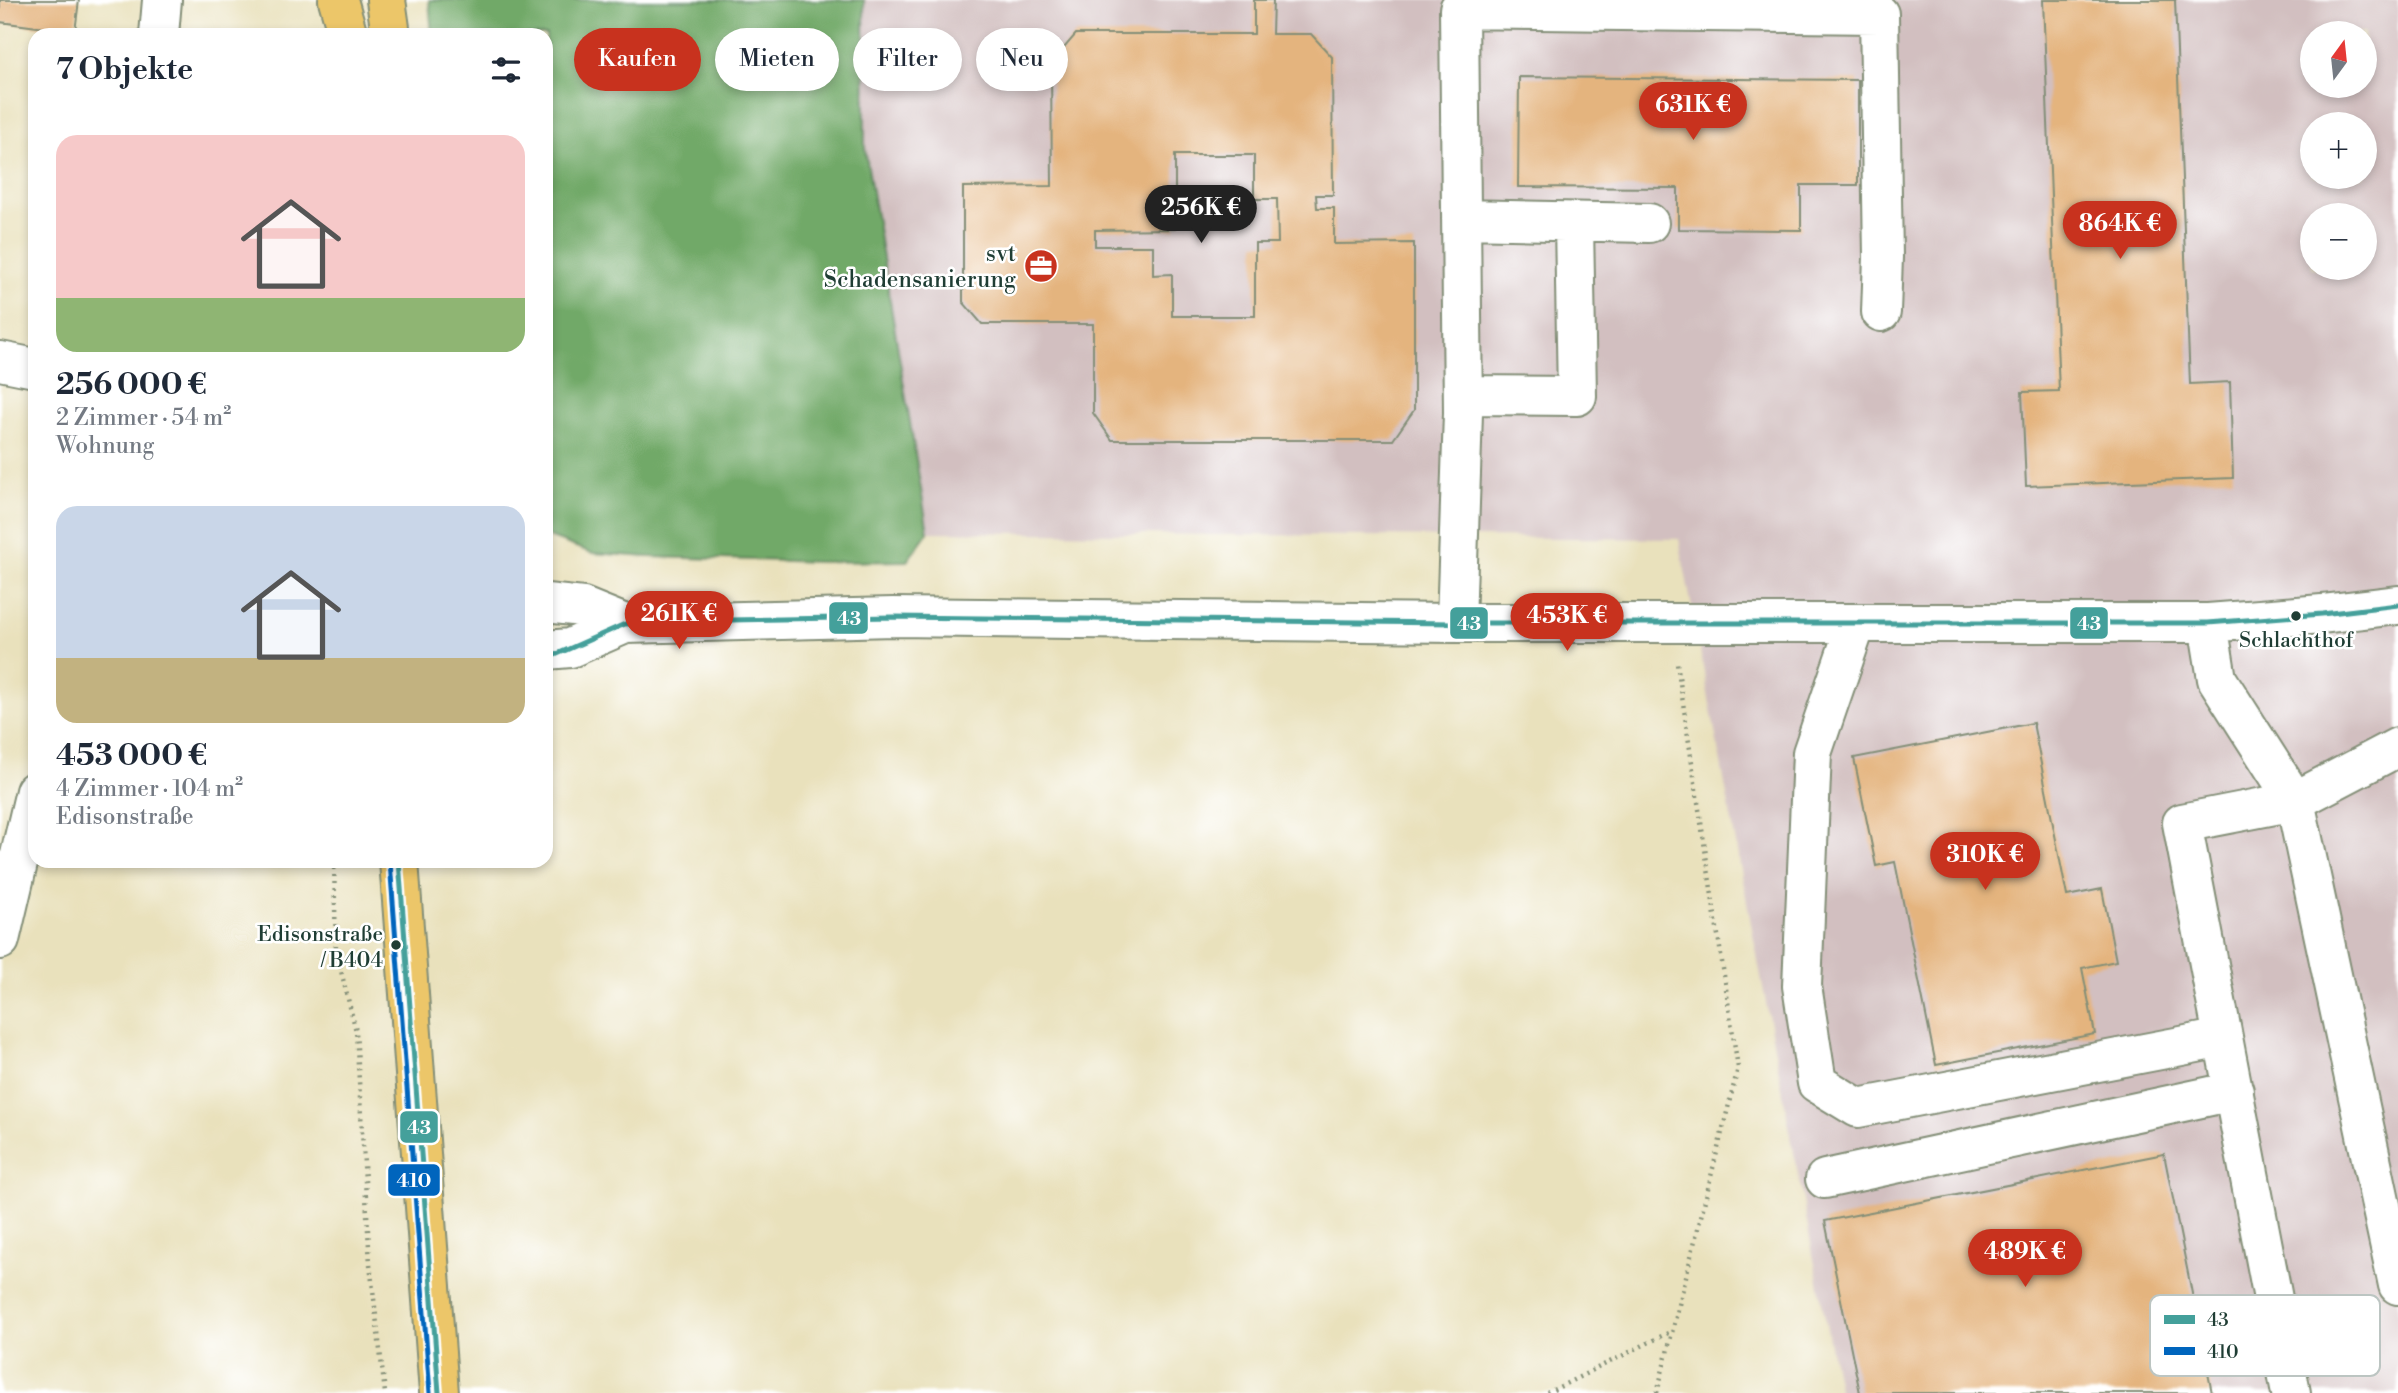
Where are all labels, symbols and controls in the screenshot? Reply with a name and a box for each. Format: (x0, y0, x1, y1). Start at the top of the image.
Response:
north arrow (2300, 21, 2376, 98)
map controls (2300, 21, 2377, 280)
chip: Kaufen (574, 28, 701, 91)
chip: Mieten (715, 28, 839, 91)
chip: Filter (853, 28, 962, 91)
chip: Neu (976, 28, 1068, 91)
text: 7 Objekte (56, 51, 193, 89)
icon: filters (487, 51, 525, 89)
pin: 631K € (1636, 82, 1750, 142)
text: 631K € (1655, 91, 1731, 119)
button: + (2300, 112, 2377, 189)
icon: home (228, 181, 354, 307)
pin: 256K € (1144, 186, 1258, 245)
text: 256K € (1161, 194, 1241, 222)
pin: 864K € (2063, 202, 2177, 261)
button: − (2300, 203, 2377, 280)
text: 864K € (2079, 210, 2161, 238)
place label: svt Schadensanierung (824, 240, 1016, 294)
office icon: svt Schadensanierung (1022, 247, 1060, 285)
text: 256 000 € (56, 366, 207, 404)
text: 2 Zimmer · 54 m² (56, 404, 231, 432)
text: Wohnung (56, 432, 154, 460)
icon: home (228, 552, 354, 678)
pin: 261K € (622, 592, 736, 651)
pin: 453K € (1510, 594, 1624, 653)
text: 261K € (641, 600, 717, 628)
line badge: 43 (828, 601, 869, 635)
text: 453K € (1527, 602, 1607, 630)
line badge: 43 (1449, 606, 1489, 640)
line badge: 43 (2069, 606, 2109, 640)
text: 43 (837, 607, 861, 631)
marker: Schlachthof (2289, 609, 2303, 623)
text: 43 (1457, 612, 1481, 636)
text: 43 (2077, 612, 2101, 636)
place label: Schlachthof (2239, 628, 2354, 654)
text: 453 000 € (56, 737, 207, 775)
text: 4 Zimmer · 104 m² (56, 775, 243, 803)
text: Edisonstraße (56, 803, 194, 831)
pin: 310K € (1928, 832, 2042, 892)
text: 310K € (1946, 841, 2024, 869)
place label: Edisonstraße / B404 (257, 922, 383, 974)
marker: Edisonstraße / B404 (389, 938, 403, 952)
line badge: 43 (399, 1110, 439, 1144)
text: 43 (407, 1116, 431, 1140)
line badge: 410 (387, 1163, 441, 1197)
text: 410 (397, 1169, 431, 1193)
pin: 489K € (1968, 1230, 2082, 1289)
text: 489K € (1984, 1238, 2066, 1266)
legend (2150, 1295, 2380, 1376)
text: 43 (2207, 1308, 2229, 1332)
text: 410 (2207, 1340, 2238, 1364)

